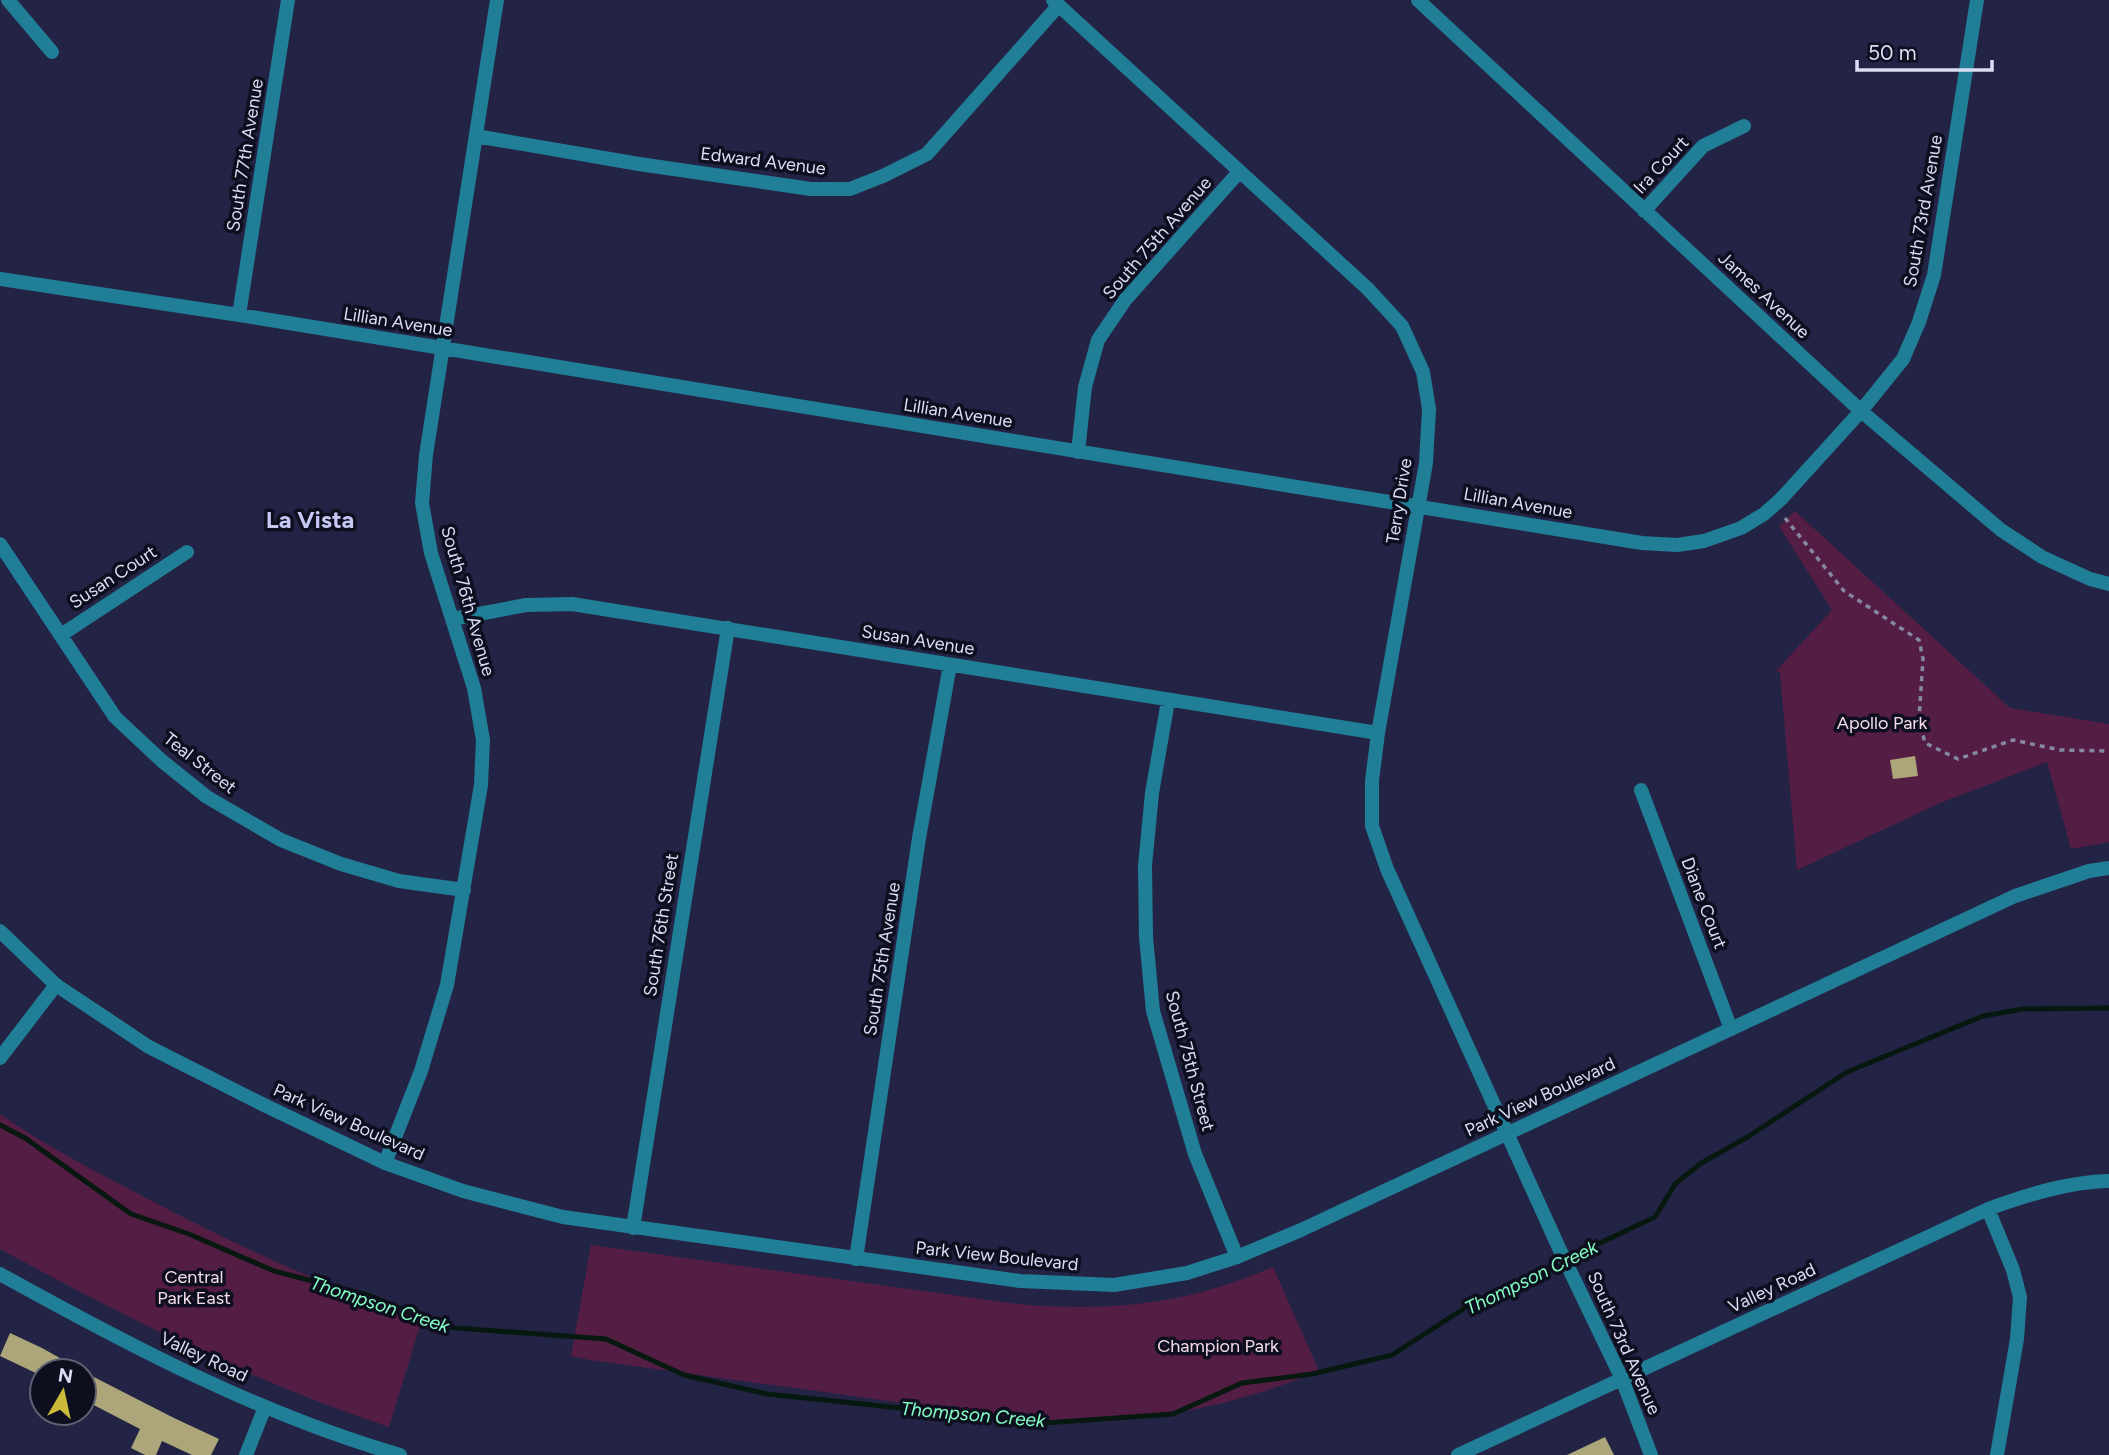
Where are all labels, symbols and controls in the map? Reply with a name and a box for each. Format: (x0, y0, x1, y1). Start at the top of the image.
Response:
scale bar (1857, 28, 1992, 72)
text: 50 m (1868, 40, 1917, 65)
street label: South 77th Avenue (222, 77, 268, 233)
street label: Ira Court (1629, 131, 1693, 198)
street label: South 73rd Avenue (1899, 133, 1947, 289)
street label: Edward Avenue (699, 142, 827, 180)
street label: South 75th Avenue (1098, 172, 1216, 304)
street label: James Avenue (1714, 247, 1815, 343)
street label: Lillian Avenue (342, 303, 454, 342)
street label: Lillian Avenue (902, 394, 1014, 433)
street label: Terry Drive (1381, 456, 1417, 545)
street label: Lillian Avenue (1462, 483, 1574, 523)
district label: La Vista (266, 505, 354, 534)
street label: South 76th Avenue (436, 524, 500, 679)
street label: Susan Court (65, 541, 161, 613)
street label: Susan Avenue (860, 620, 976, 660)
park label: Apollo Park (1837, 712, 1927, 734)
street label: Teal Street (159, 728, 241, 798)
street label: South 76th Street (639, 852, 683, 998)
street label: Diane Court (1676, 854, 1732, 952)
street label: South 75th Avenue (859, 881, 905, 1037)
street label: South 75th Street (1161, 988, 1219, 1134)
street label: Park View Boulevard (1461, 1052, 1619, 1142)
street label: Park View Boulevard (270, 1079, 428, 1165)
water label: Thompson Creek (1461, 1235, 1602, 1320)
street label: Park View Boulevard (915, 1237, 1079, 1275)
street label: Valley Road (1725, 1258, 1819, 1318)
park label: Central Park East (157, 1266, 231, 1309)
street label: South 73rd Avenue (1583, 1268, 1665, 1418)
water label: Thompson Creek (307, 1271, 453, 1338)
street label: Valley Road (157, 1327, 251, 1387)
park label: Champion Park (1157, 1335, 1279, 1357)
north arrow (28, 1357, 98, 1427)
text: N (57, 1363, 75, 1388)
water label: Thompson Creek (900, 1397, 1047, 1432)

